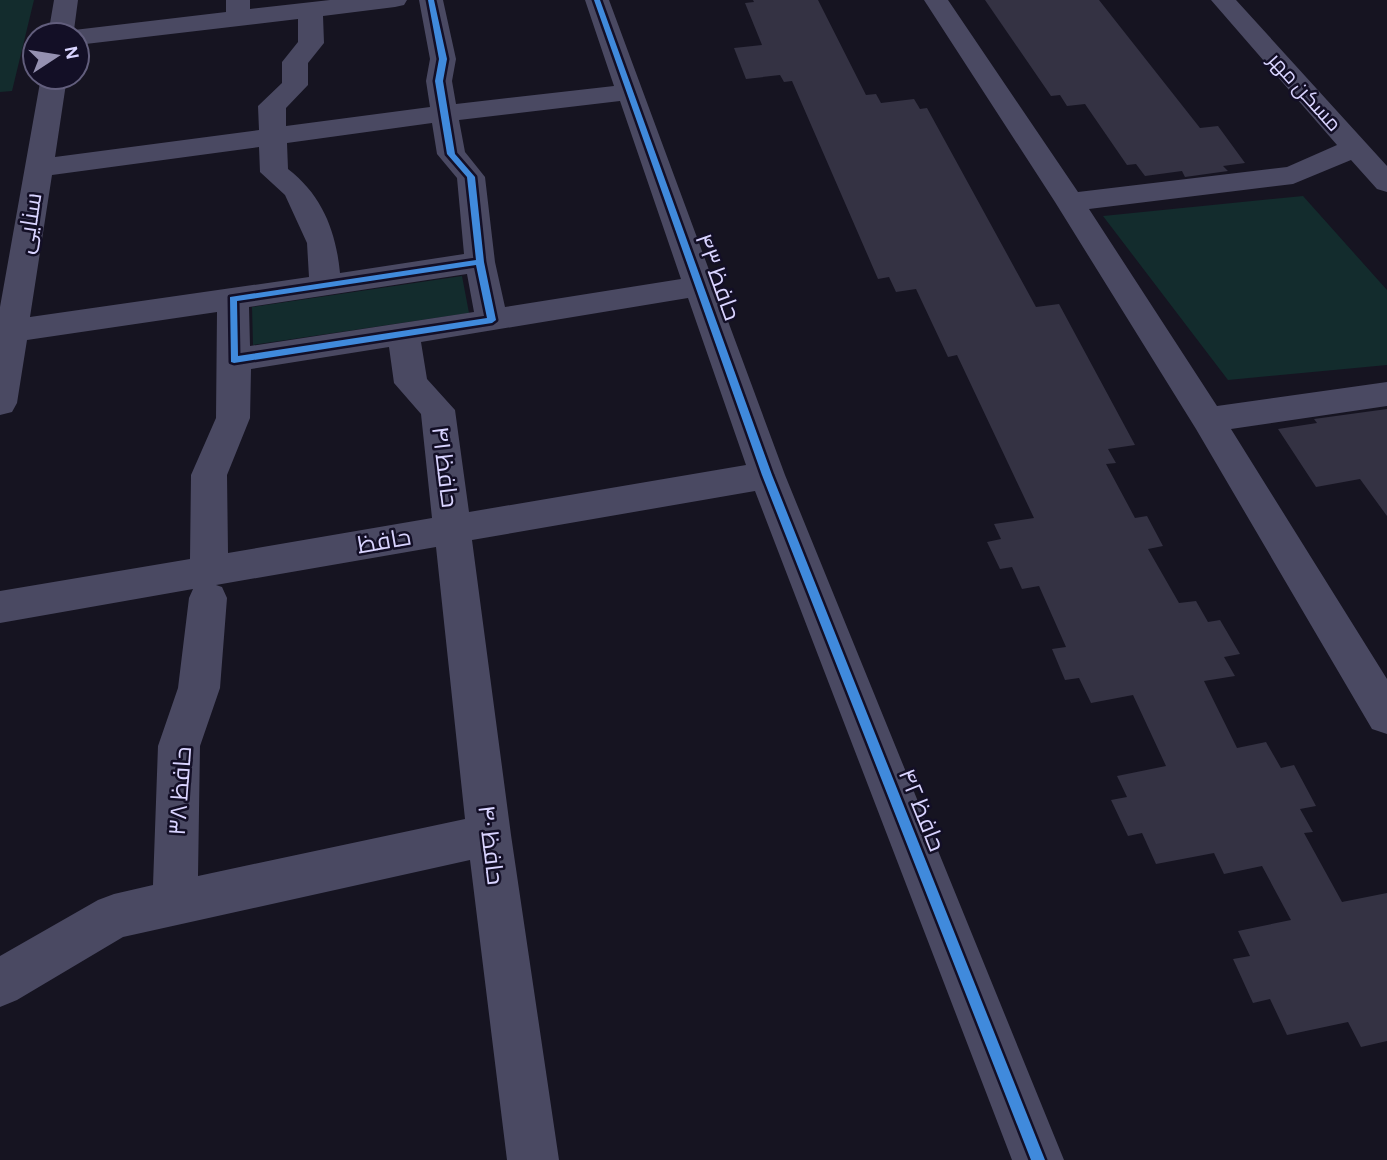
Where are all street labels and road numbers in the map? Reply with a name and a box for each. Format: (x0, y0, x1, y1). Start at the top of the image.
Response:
street label: مسکن مهر (1262, 48, 1345, 137)
street label: سنایی (13, 191, 48, 256)
street label: حافظ ۴۳ (690, 231, 744, 324)
street label: حافظ ۴۱ (427, 425, 461, 509)
street label: حافظ (355, 525, 413, 559)
street label: حافظ ۳۸ (166, 746, 196, 836)
street label: حافظ ۴۲ (894, 766, 948, 855)
street label: حافظ ۴۰ (473, 804, 507, 886)

